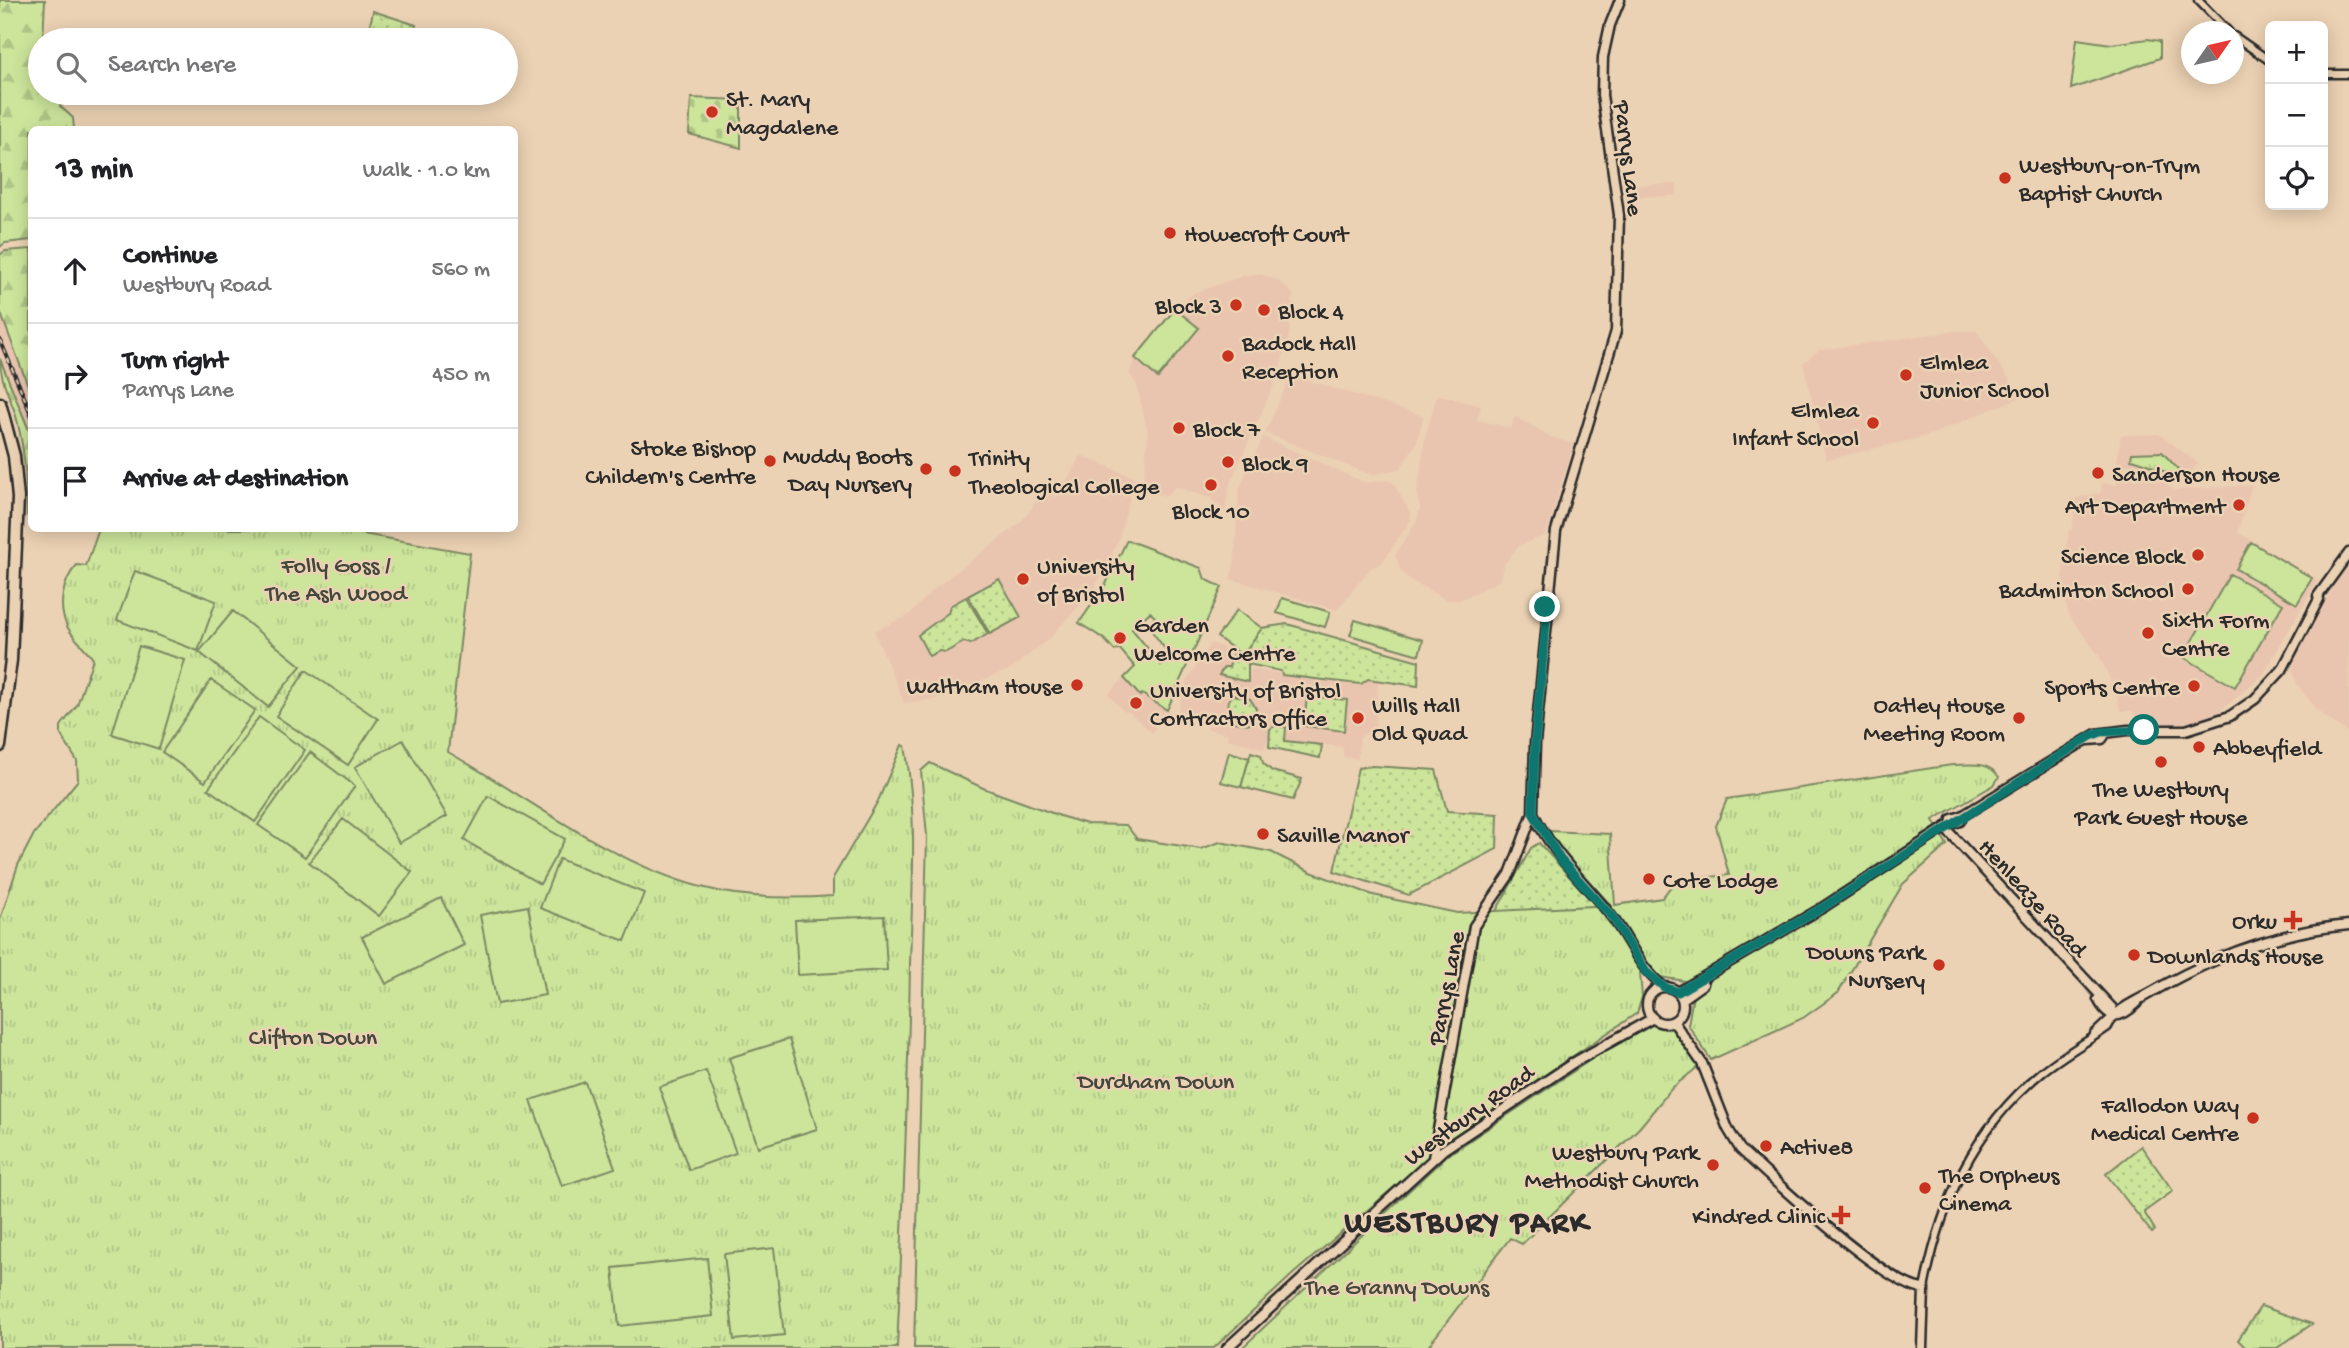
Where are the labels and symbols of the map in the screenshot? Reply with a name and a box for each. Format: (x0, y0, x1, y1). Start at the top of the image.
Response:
north arrow (2181, 21, 2244, 84)
place label: St. Mary Magdalene (726, 87, 839, 144)
street label: Parrys Lane (1605, 98, 1648, 218)
marker: St. Mary Magdalene (704, 104, 720, 120)
place label: Westbury-on-Trym Baptist Church (2018, 153, 2200, 210)
marker: Westbury-on-Trym Baptist Church (1997, 170, 2013, 186)
place label: Howecroft Court (1184, 222, 1350, 251)
marker: Howecroft Court (1162, 225, 1178, 241)
place label: Block 3 (1154, 294, 1222, 323)
marker: Block 3 (1228, 297, 1244, 313)
place label: Block 4 (1277, 299, 1345, 328)
marker: Block 4 (1256, 302, 1272, 318)
place label: Badock Hall Reception (1241, 331, 1356, 388)
marker: Badock Hall Reception (1220, 348, 1236, 364)
place label: Elmlea Junior School (1920, 350, 2050, 407)
marker: Elmlea Junior School (1898, 367, 1914, 383)
place label: Elmlea Infant School (1732, 398, 1860, 455)
marker: Elmlea Infant School (1865, 415, 1881, 431)
place label: Block 7 (1192, 417, 1261, 446)
marker: Block 7 (1171, 420, 1187, 436)
place label: Stoke Bishop Childern's Centre (585, 436, 757, 493)
place label: Muddy Boots Day Nursery (783, 444, 913, 501)
place label: Trinity Theological College (967, 446, 1160, 503)
place label: Block 9 (1241, 451, 1309, 480)
marker: Stoke Bishop Childern's Centre (762, 453, 778, 469)
marker: Block 9 (1220, 454, 1236, 470)
marker: Muddy Boots Day Nursery (918, 461, 934, 477)
place label: Sanderson House (2112, 462, 2280, 491)
marker: Trinity Theological College (947, 463, 963, 479)
marker: Sanderson House (2090, 465, 2106, 481)
marker: Block 10 (1203, 477, 1219, 493)
place label: Art Department (2065, 494, 2227, 523)
marker: Art Department (2231, 497, 2247, 513)
place label: Block 10 (1171, 499, 1250, 528)
place label: Science Block (2061, 544, 2186, 573)
marker: Science Block (2190, 547, 2206, 563)
park label: Folly Goss / The Ash Wood (263, 553, 409, 610)
place label: University of Bristol (1037, 554, 1135, 611)
marker: University of Bristol (1015, 571, 1031, 587)
place label: Badminton School (1998, 578, 2174, 607)
marker: Badminton School (2180, 581, 2196, 597)
route end (1529, 591, 1560, 622)
place label: Sixth Form Centre (2162, 608, 2270, 665)
place label: Garden Welcome Centre (1134, 613, 1296, 670)
marker: Sixth Form Centre (2140, 625, 2156, 641)
marker: Garden Welcome Centre (1112, 630, 1128, 646)
place label: Waltham House (907, 674, 1064, 703)
place label: Sports Centre (2044, 675, 2181, 704)
marker: Waltham House (1069, 677, 1085, 693)
place label: University of Bristol Contractors Office (1150, 678, 1341, 735)
marker: Sports Centre (2186, 678, 2202, 694)
place label: Wills Hall Old Quad (1372, 693, 1468, 750)
place label: Oatley House Meeting Room (1863, 693, 2006, 750)
marker: University of Bristol Contractors Office (1128, 695, 1144, 711)
marker: Wills Hall Old Quad (1350, 710, 1366, 726)
marker: Oatley House Meeting Room (2011, 710, 2027, 726)
route start (2128, 714, 2159, 745)
place label: Abbeyfield (2213, 736, 2323, 765)
marker: Abbeyfield (2191, 739, 2207, 755)
marker: The Westbury Park Guest House (2153, 754, 2169, 770)
place label: The Westbury Park Guest House (2073, 777, 2248, 834)
place label: Saville Manor (1277, 823, 1411, 852)
marker: Saville Manor (1255, 826, 1271, 842)
street label: Henleaze Road (1971, 834, 2094, 966)
place label: Cote Lodge (1663, 868, 1778, 897)
marker: Cote Lodge (1641, 871, 1657, 887)
place label: Orku (2232, 909, 2277, 938)
marker: Orku (2283, 910, 2303, 930)
street label: Parrys Lane (1423, 928, 1474, 1049)
place label: Downs Park Nursery (1805, 940, 1927, 997)
place label: Downlands House (2146, 944, 2324, 973)
marker: Downlands House (2126, 947, 2142, 963)
marker: Downs Park Nursery (1931, 957, 1947, 973)
park label: Clifton Down (249, 1025, 378, 1054)
street label: Westbury Road (1399, 1059, 1542, 1174)
park label: Durdham Down (1076, 1069, 1235, 1098)
place label: Fallodon Way Medical Centre (2091, 1093, 2240, 1150)
marker: Fallodon Way Medical Centre (2245, 1110, 2261, 1126)
place label: Active8 (1780, 1135, 1853, 1164)
marker: Active8 (1758, 1138, 1774, 1154)
place label: Westbury Park Methodist Church (1525, 1140, 1701, 1197)
marker: Westbury Park Methodist Church (1705, 1157, 1721, 1173)
place label: The Orpheus Cinema (1937, 1163, 2060, 1220)
marker: The Orpheus Cinema (1917, 1180, 1933, 1196)
place label: Kindred Clinic (1692, 1204, 1826, 1233)
marker: Kindred Clinic (1831, 1205, 1851, 1225)
district label: WESTBURY PARK (1343, 1206, 1592, 1244)
park label: The Granny Downs (1303, 1275, 1490, 1304)

